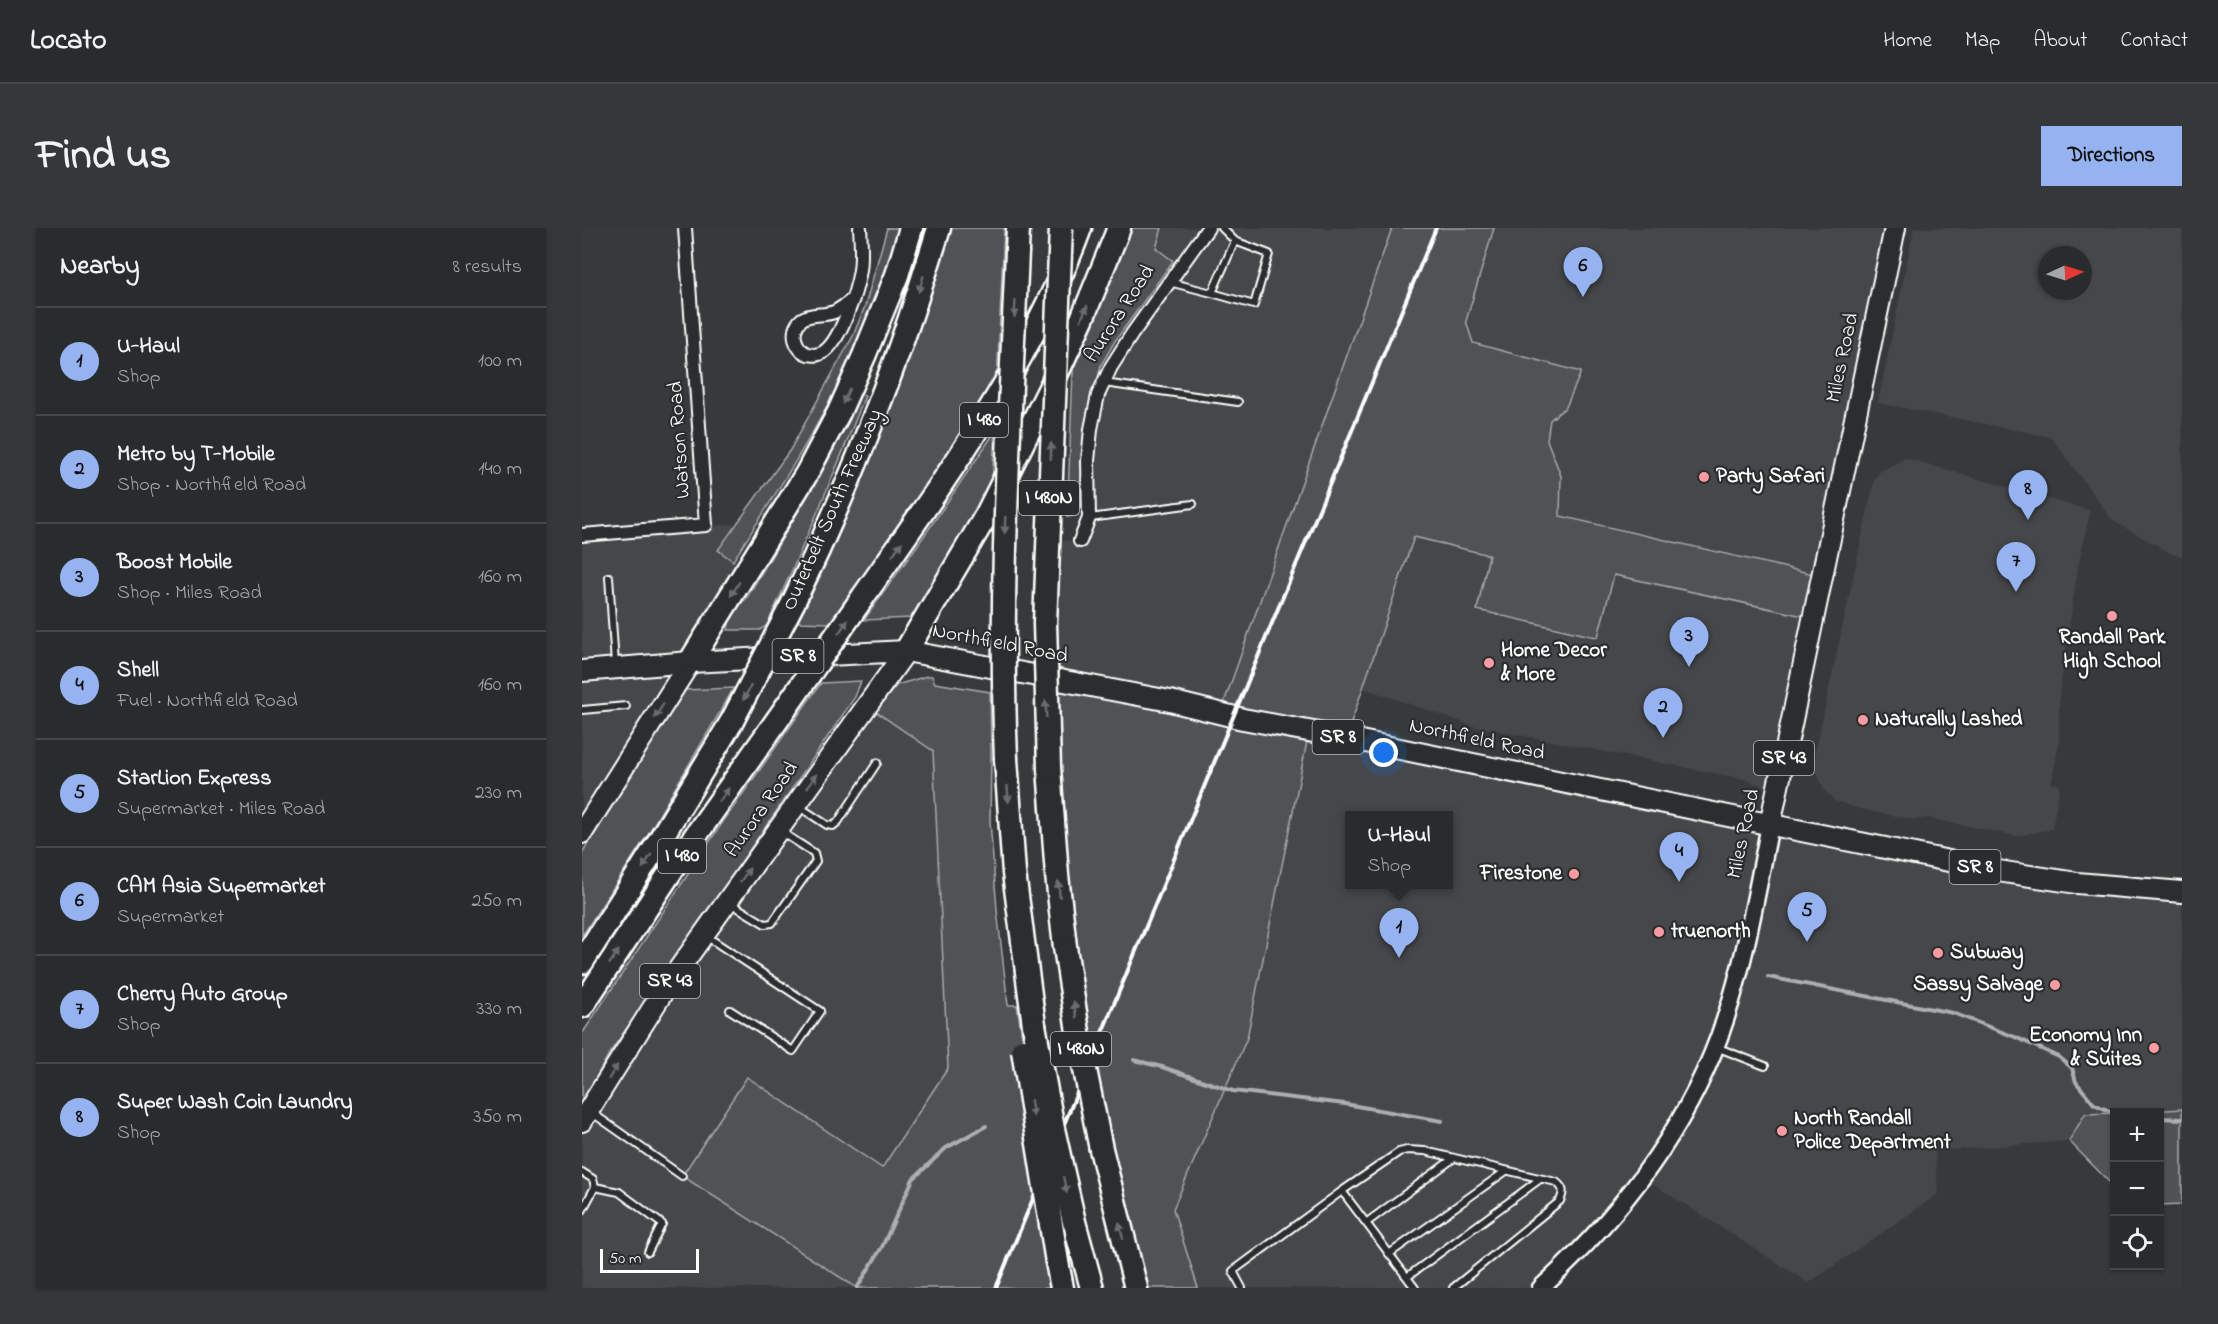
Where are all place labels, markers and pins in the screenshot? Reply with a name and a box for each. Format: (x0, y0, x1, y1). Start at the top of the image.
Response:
pin: 6 (1564, 248, 1602, 297)
place label: Party Safari (1716, 462, 1825, 494)
marker: Party Safari (1697, 470, 1711, 484)
pin: 8 (2008, 470, 2048, 520)
pin: 7 (1996, 542, 2036, 592)
marker: Randall Park High School (2105, 609, 2119, 623)
pin: 3 (1670, 618, 1708, 667)
place label: Randall Park High School (2059, 623, 2166, 679)
place label: Home Decor & More (1500, 636, 1607, 690)
marker: Home Decor & More (1482, 656, 1496, 670)
pin: 2 (1644, 688, 1682, 738)
place label: Naturally Lashed (1875, 705, 2023, 737)
marker: Naturally Lashed (1856, 713, 1870, 727)
pin: 4 (1660, 832, 1698, 882)
place label: Firestone (1479, 859, 1563, 889)
marker: Firestone (1567, 867, 1581, 881)
pin: 5 (1788, 892, 1826, 942)
pin: 1 (1380, 908, 1418, 958)
place label: truenorth (1670, 917, 1751, 947)
marker: truenorth (1652, 925, 1666, 939)
place label: Subway (1950, 938, 2024, 970)
marker: Subway (1931, 946, 1945, 960)
place label: Sassy Salvage (1913, 970, 2044, 1002)
marker: Sassy Salvage (2048, 978, 2062, 992)
place label: Economy Inn & Suites (2029, 1021, 2142, 1075)
marker: Economy Inn & Suites (2147, 1041, 2161, 1055)
place label: North Randall Police Department (1794, 1104, 1952, 1158)
marker: North Randall Police Department (1775, 1124, 1789, 1138)

